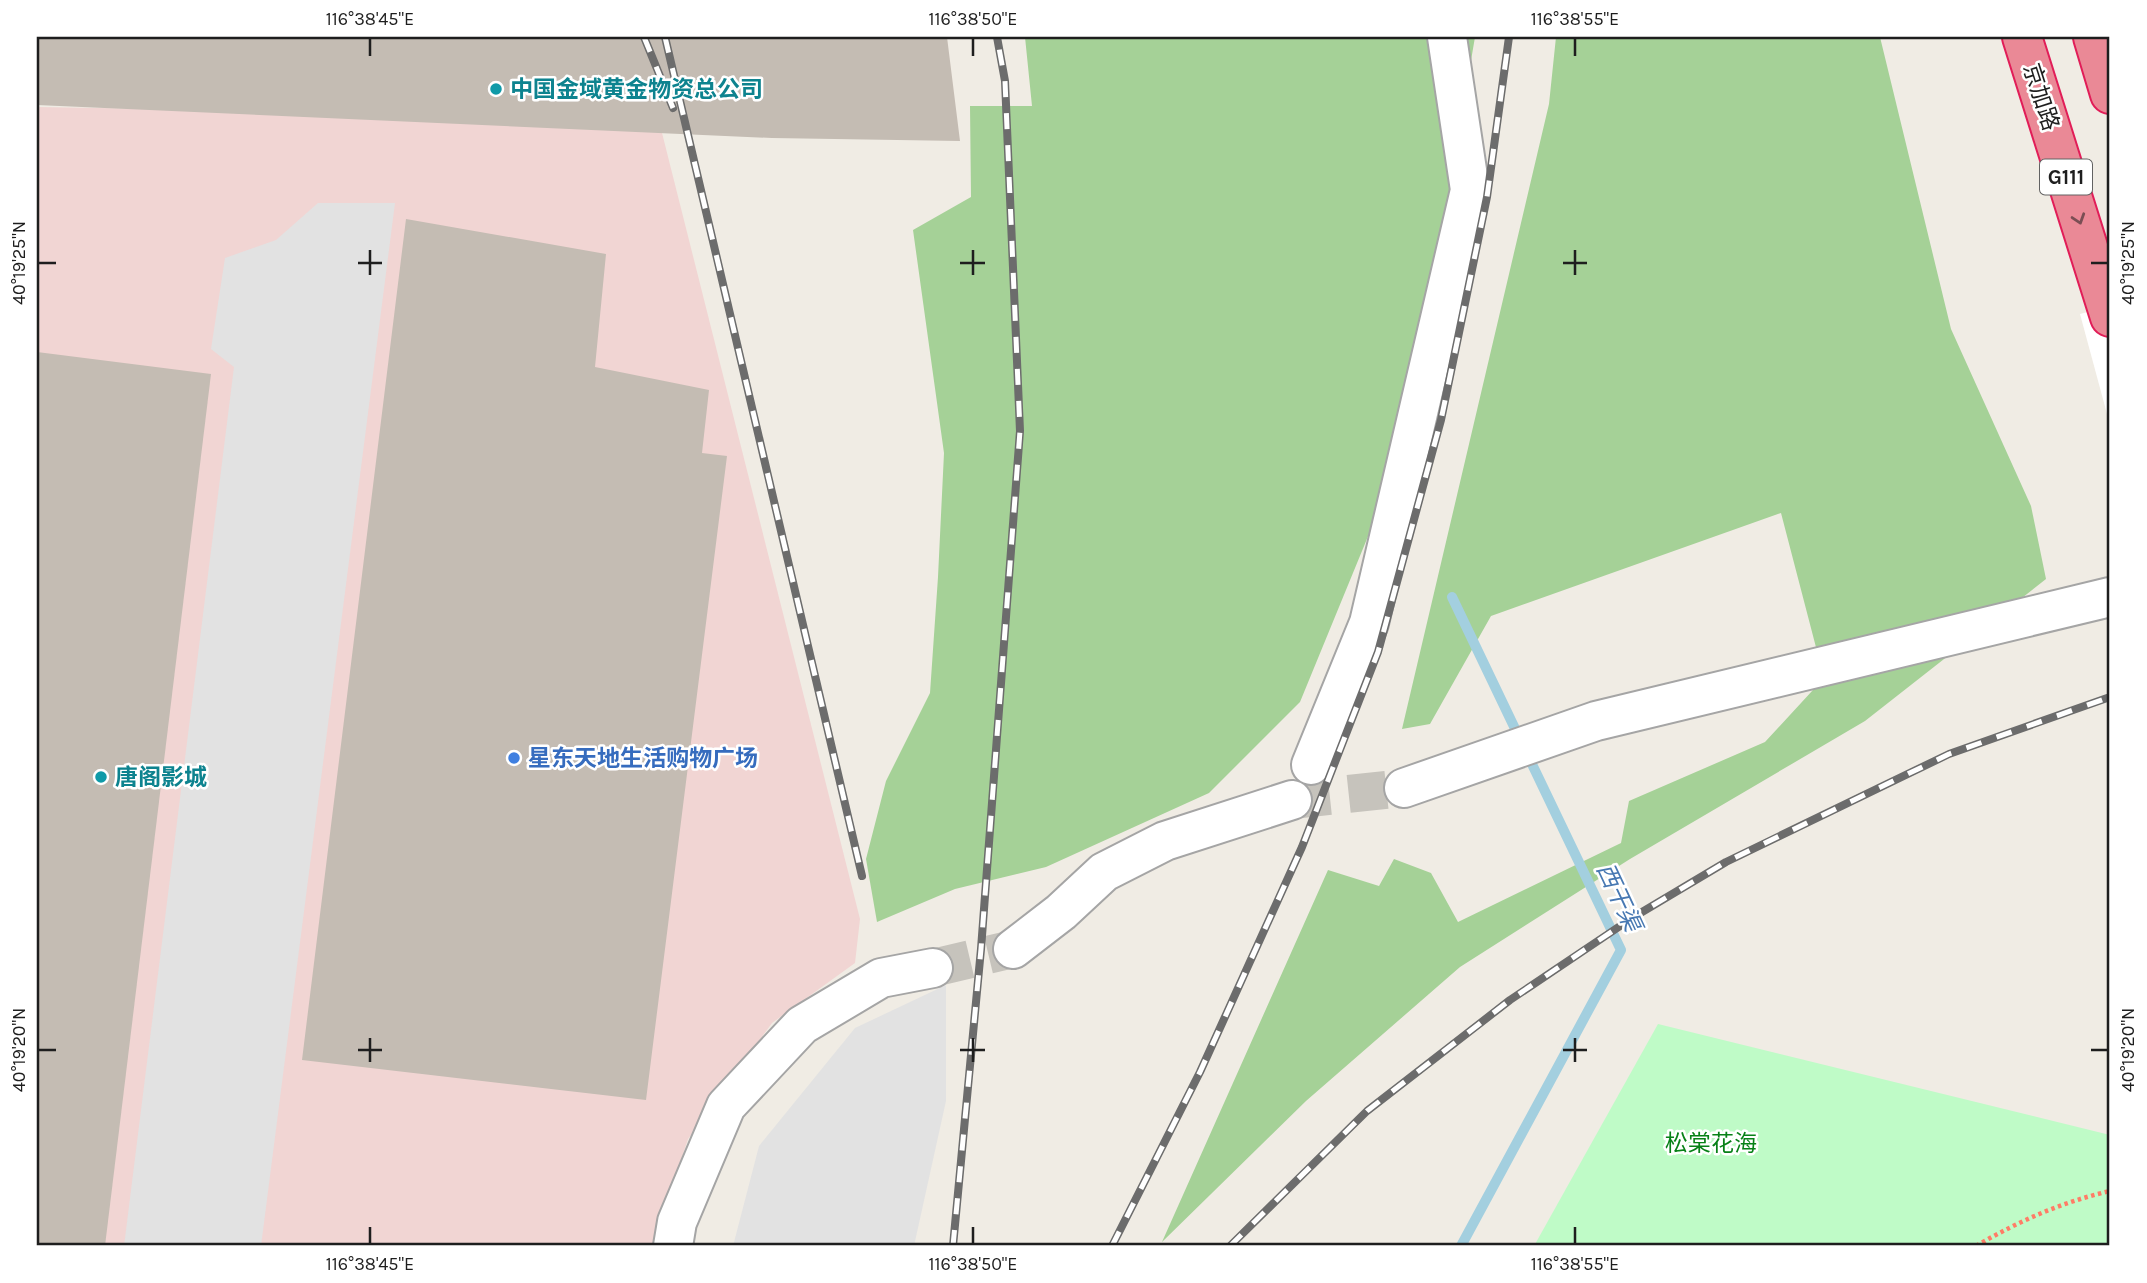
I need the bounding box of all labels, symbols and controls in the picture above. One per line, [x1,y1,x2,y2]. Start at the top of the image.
text: 116°38'45"E [326,8,414,30]
text: 116°38'50"E [929,8,1017,30]
text: 116°38'55"E [1531,8,1619,30]
street label: 京加路 [2017,60,2065,134]
place label: 中国金域黄金物资总公司 [510,76,763,103]
marker: 中国金域黄金物资总公司 [488,81,504,97]
road number: G111 [2040,160,2092,194]
one-way arrow [2071,212,2086,224]
text: 40°19'25"N [8,221,30,305]
text: 40°19'25"N [2117,221,2139,305]
place label: 星东天地生活购物广场 [528,745,758,772]
marker: 星东天地生活购物广场 [506,750,522,766]
place label: 唐阁影城 [115,764,207,791]
marker: 唐阁影城 [93,769,109,785]
water label: 西干渠 [1591,858,1648,938]
text: 40°19'20"N [8,1008,30,1092]
text: 40°19'20"N [2117,1008,2139,1092]
park label: 松棠花海 [1665,1130,1757,1157]
text: 116°38'45"E [326,1253,414,1275]
text: 116°38'50"E [929,1253,1017,1275]
text: 116°38'55"E [1531,1253,1619,1275]

